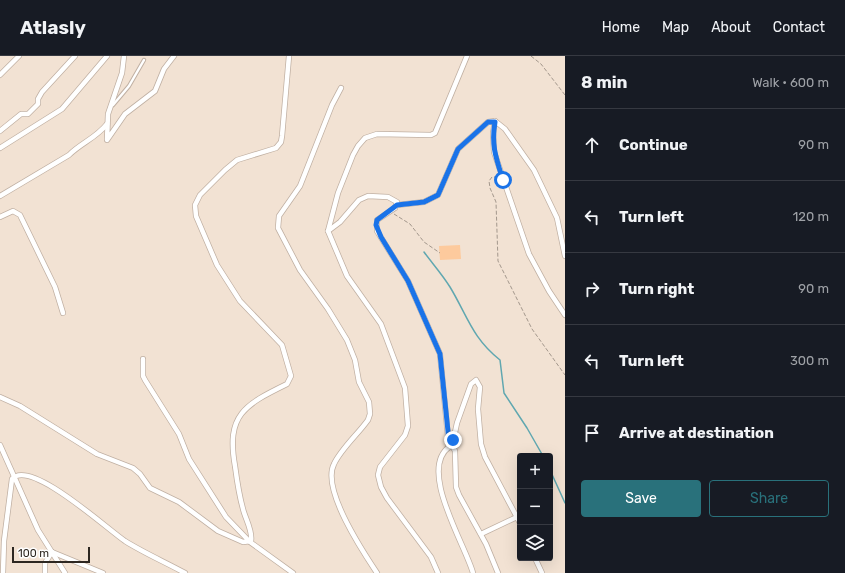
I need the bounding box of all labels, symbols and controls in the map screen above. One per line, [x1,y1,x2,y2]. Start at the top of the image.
text: Atlasly [20,16,86,39]
text: Home [602,19,640,36]
text: Map [662,19,689,36]
text: About [711,19,751,36]
text: Contact [773,19,825,36]
text: 8 min [581,72,628,92]
text: Walk · 600 m [752,75,829,90]
icon: ahead [581,134,603,156]
text: Continue [619,136,688,154]
text: 90 m [798,137,829,152]
route start [494,171,512,189]
icon: left [581,206,603,228]
text: Turn left [619,208,684,226]
text: 120 m [793,209,829,224]
icon: right [581,278,603,300]
text: Turn right [619,280,694,298]
text: 90 m [798,281,829,296]
icon: left [581,350,603,372]
text: Turn left [619,352,684,370]
text: 300 m [790,353,829,368]
icon: arrive [581,422,603,444]
text: Arrive at destination [619,424,774,442]
route end [444,431,462,449]
map controls [517,453,553,561]
button: + [517,453,553,489]
button: Save [581,480,701,517]
button: Share [709,480,829,517]
button: − [517,489,553,525]
button: layers [517,525,553,561]
scale bar [12,545,90,564]
text: 100 m [18,547,49,560]

